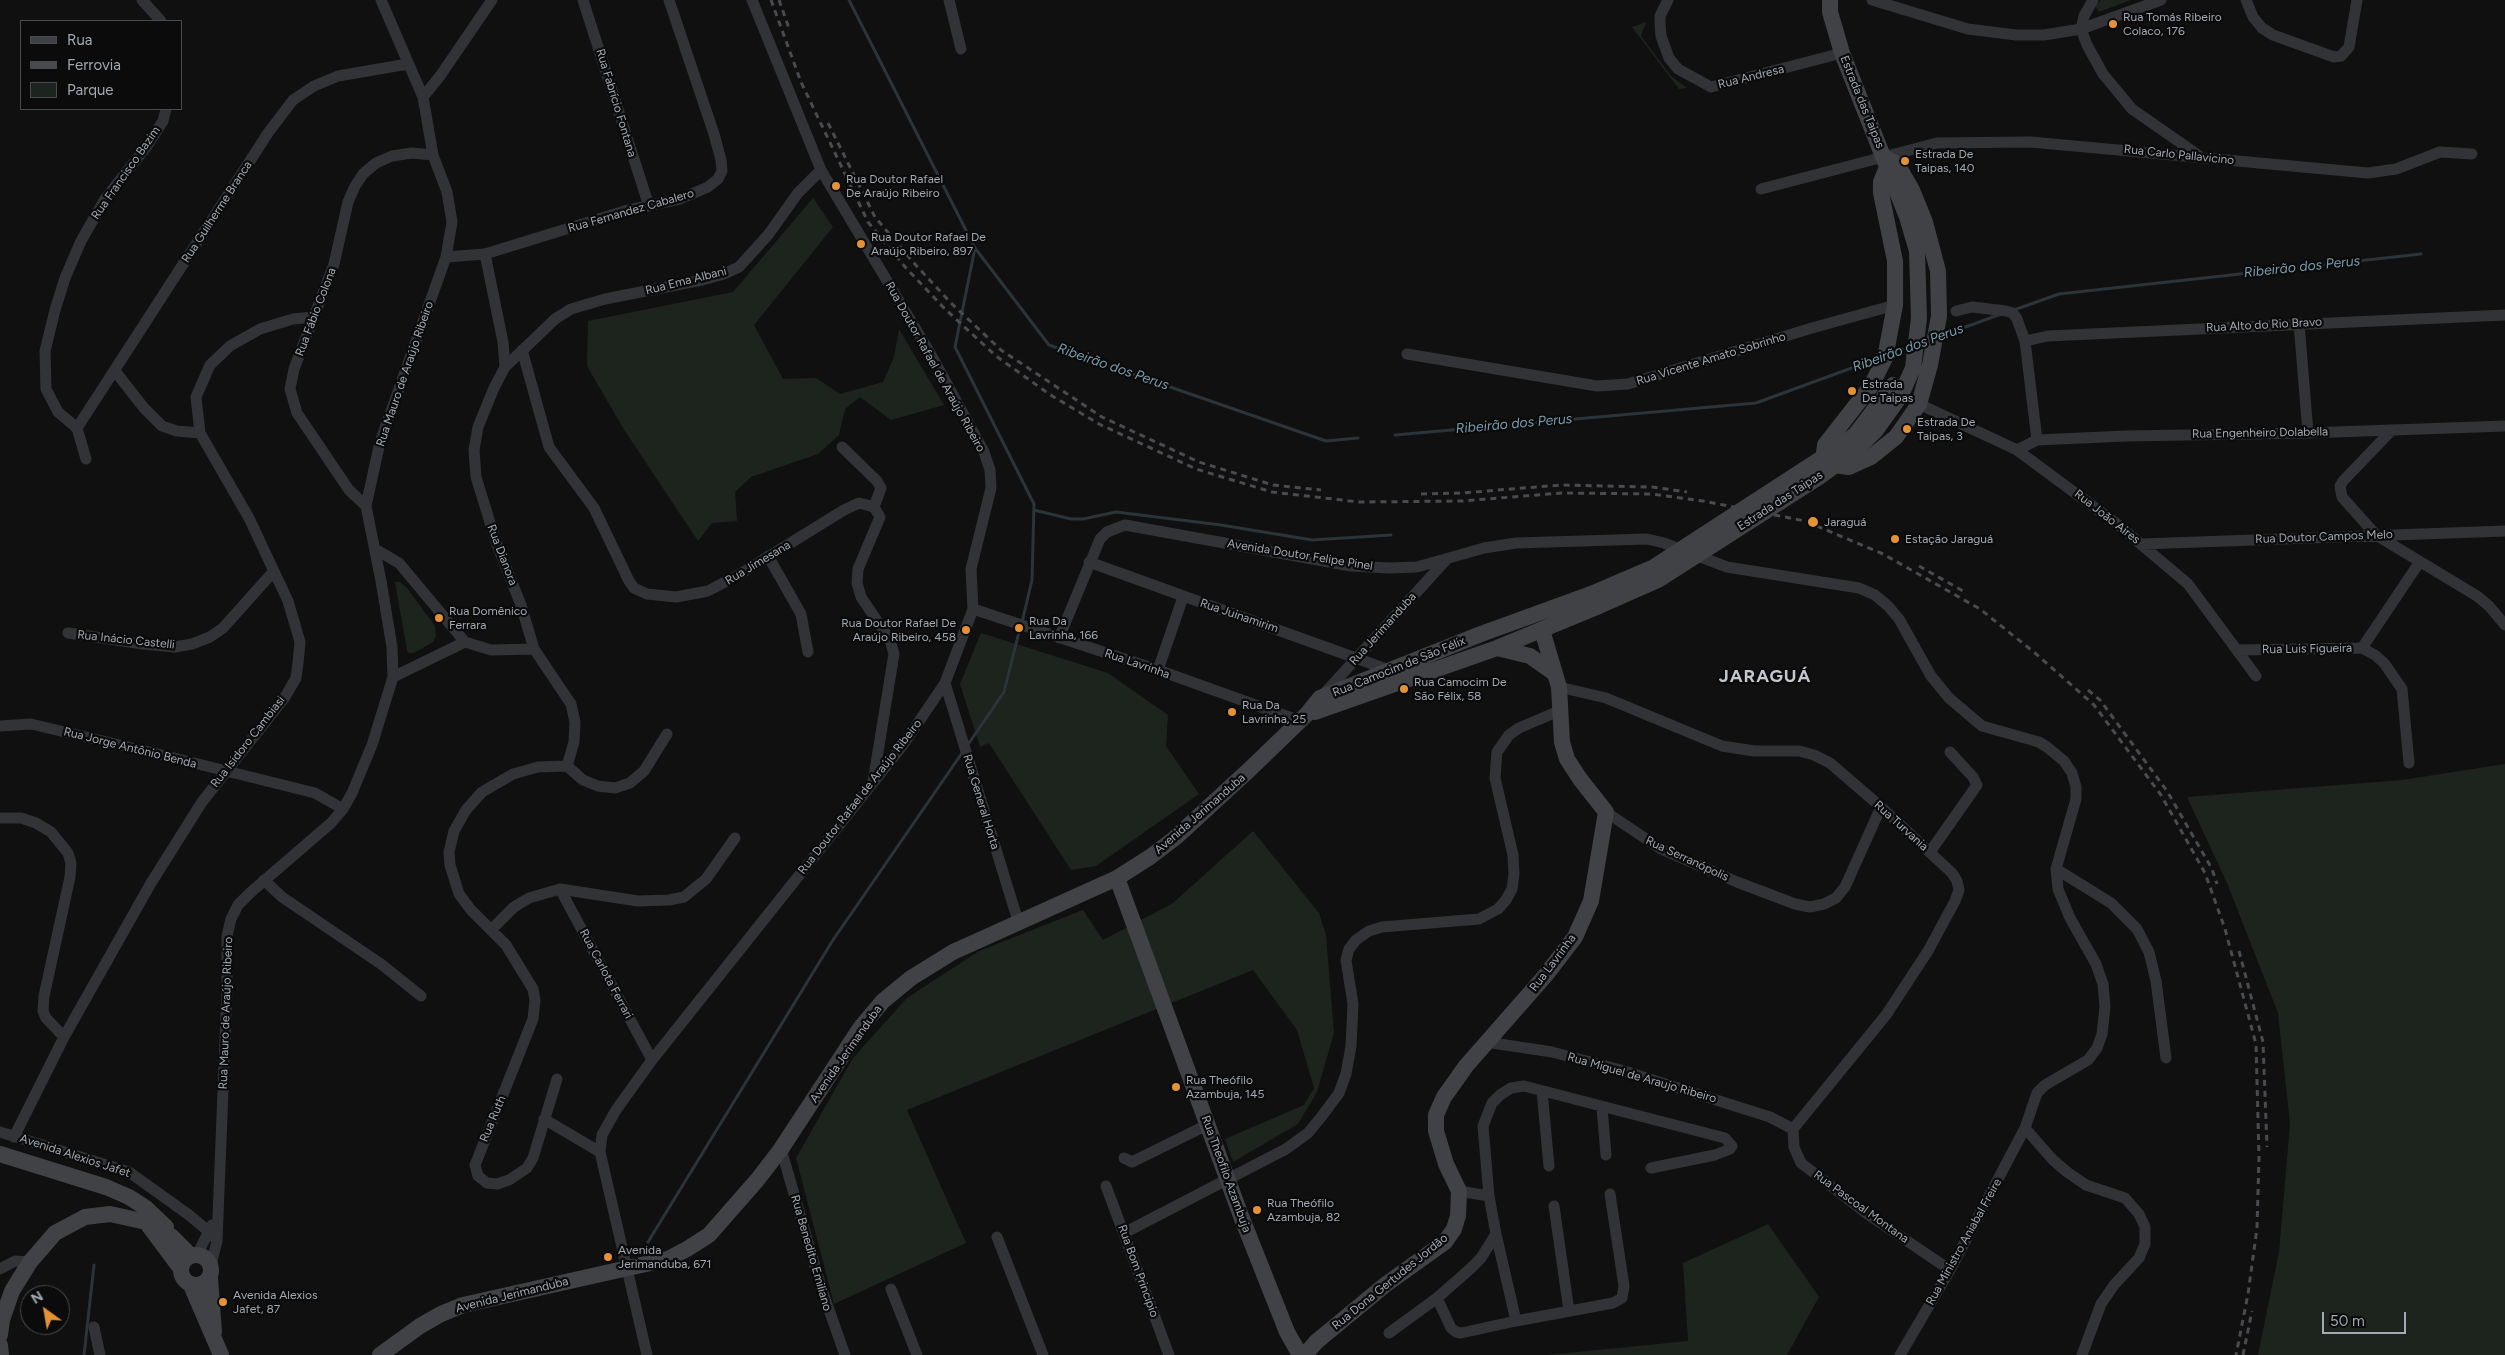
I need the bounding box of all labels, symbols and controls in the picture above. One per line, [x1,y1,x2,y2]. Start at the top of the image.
place label: Rua Tomás Ribeiro Colaco, 176 [2123,10,2222,38]
marker: Rua Tomás Ribeiro Colaco, 176 [2107,18,2119,30]
legend [20,20,182,110]
text: Rua [67,31,92,49]
street label: Rua Fabrício Fontana [593,47,639,159]
street label: Estrada das Taipas [1837,53,1887,151]
text: Ferrovia [67,56,121,74]
street label: Rua Andresa [1717,62,1785,92]
text: Parque [67,81,114,99]
street label: Rua Francisco Bazim [89,124,163,222]
street label: Rua Carlo Pallavicino [2123,142,2235,168]
place label: Estrada De Taipas, 140 [1915,147,1974,175]
marker: Estrada De Taipas, 140 [1899,155,1911,167]
street label: Rua Guilherme Branca [179,158,255,266]
place label: Rua Doutor Rafael De Araújo Ribeiro [846,172,943,200]
marker: Rua Doutor Rafael De Araújo Ribeiro [830,180,842,192]
street label: Rua Fernandez Cabalero [566,186,696,236]
place label: Rua Doutor Rafael De Araújo Ribeiro, 897 [871,230,986,258]
marker: Rua Doutor Rafael De Araújo Ribeiro, 897 [855,238,867,250]
water label: Ribeirão dos Perus [2243,253,2361,281]
street label: Rua Ema Albani [644,264,728,298]
street label: Rua Fábio Colona [293,266,339,358]
street label: Rua Doutor Rafael de Araújo Ribeiro [882,279,988,455]
street label: Rua Mauro de Araújo Ribeiro [373,300,437,448]
street label: Rua Alto do Rio Bravo [2206,315,2322,335]
water label: Ribeirão dos Perus [1850,320,1966,376]
street label: Rua Vicente Amato Sobrinho [1634,329,1788,389]
water label: Ribeirão dos Perus [1055,340,1171,394]
place label: Estrada De Taipas [1862,377,1913,405]
marker: Estrada De Taipas [1846,385,1858,397]
water label: Ribeirão dos Perus [1455,411,1573,437]
place label: Estrada De Taipas, 3 [1917,415,1975,443]
marker: Estrada De Taipas, 3 [1901,423,1913,435]
street label: Rua Engenheiro Dolabella [2192,425,2328,441]
street label: Estrada das Taipas [1735,468,1825,534]
street label: Rua João Aires [2071,487,2143,547]
marker: Jaraguá [1806,515,1820,529]
place label: Jaraguá [1824,515,1866,529]
street label: Rua Dianora [484,522,520,588]
street label: Rua Doutor Campos Melo [2255,527,2393,547]
place label: Estação Jaraguá [1905,532,1993,546]
marker: Estação Jaraguá [1889,533,1901,545]
street label: Avenida Doutor Felipe Pinel [1226,536,1374,574]
street label: Rua Jimesana [723,538,793,588]
street label: Rua Jerimanduba [1347,590,1419,668]
street label: Rua Juinamirim [1198,596,1280,636]
place label: Rua Domênico Ferrara [449,604,527,632]
marker: Rua Domênico Ferrara [433,612,445,624]
place label: Rua Da Lavrinha, 166 [1029,614,1098,642]
place label: Rua Doutor Rafael De Araújo Ribeiro, 458 [841,616,956,644]
marker: Rua Da Lavrinha, 166 [1013,622,1025,634]
marker: Rua Doutor Rafael De Araújo Ribeiro, 458 [960,624,972,636]
street label: Rua Inácio Castelli [76,628,176,652]
street label: Rua Camocim de São Félix [1331,634,1467,700]
street label: Rua Luis Figueira [2262,641,2352,657]
street label: Rua Lavrinha [1102,646,1172,682]
district label: JARAGUÁ [1718,666,1812,688]
place label: Rua Camocim De São Félix, 58 [1414,675,1506,703]
marker: Rua Camocim De São Félix, 58 [1398,683,1410,695]
street label: Rua Isidoro Cambiasi [208,693,288,791]
place label: Rua Da Lavrinha, 25 [1242,698,1306,726]
marker: Rua Da Lavrinha, 25 [1226,706,1238,718]
street label: Rua Doutor Rafael de Araújo Ribeiro [795,717,925,877]
street label: Rua Jorge Antônio Benda [62,725,198,771]
street label: Rua General Horta [960,753,1002,851]
street label: Avenida Jerimanduba [1152,771,1248,857]
street label: Rua Turvania [1871,798,1931,854]
street label: Rua Serranópolis [1643,833,1731,885]
street label: Rua Carlota Ferrari [576,927,636,1021]
street label: Rua Lavrinha [1527,931,1579,995]
street label: Rua Mauro de Araújo Ribeiro [216,936,236,1090]
street label: Avenida Jerimanduba [807,1002,885,1106]
street label: Rua Miguel de Araujo Ribeiro [1566,1050,1718,1106]
place label: Rua Theófilo Azambuja, 145 [1186,1073,1264,1101]
marker: Rua Theófilo Azambuja, 145 [1170,1081,1182,1093]
street label: Rua Ruth [477,1094,509,1144]
street label: Rua Theofilo Azambuja [1198,1114,1254,1234]
street label: Avenida Alexios Jafet [18,1131,132,1181]
street label: Rua Pascoal Montana [1811,1168,1911,1246]
street label: Rua Ministro Aniabal Freire [1923,1176,2005,1308]
street label: Rua Benedito Emiliano [788,1193,834,1313]
place label: Rua Theófilo Azambuja, 82 [1267,1196,1340,1224]
marker: Rua Theófilo Azambuja, 82 [1251,1204,1263,1216]
street label: Rua Bom Principio [1115,1223,1161,1319]
street label: Rua Dona Gertudes Jordão [1329,1231,1451,1333]
place label: Avenida Jerimanduba, 671 [618,1243,711,1271]
marker: Avenida Jerimanduba, 671 [602,1251,614,1263]
street label: Avenida Jerimanduba [454,1274,570,1316]
north arrow [20,1285,70,1335]
text: N [28,1288,46,1308]
place label: Avenida Alexios Jafet, 87 [233,1288,318,1316]
marker: Avenida Alexios Jafet, 87 [217,1296,229,1308]
scale bar [2325,1302,2409,1334]
text: 50 m [2330,1312,2365,1330]

